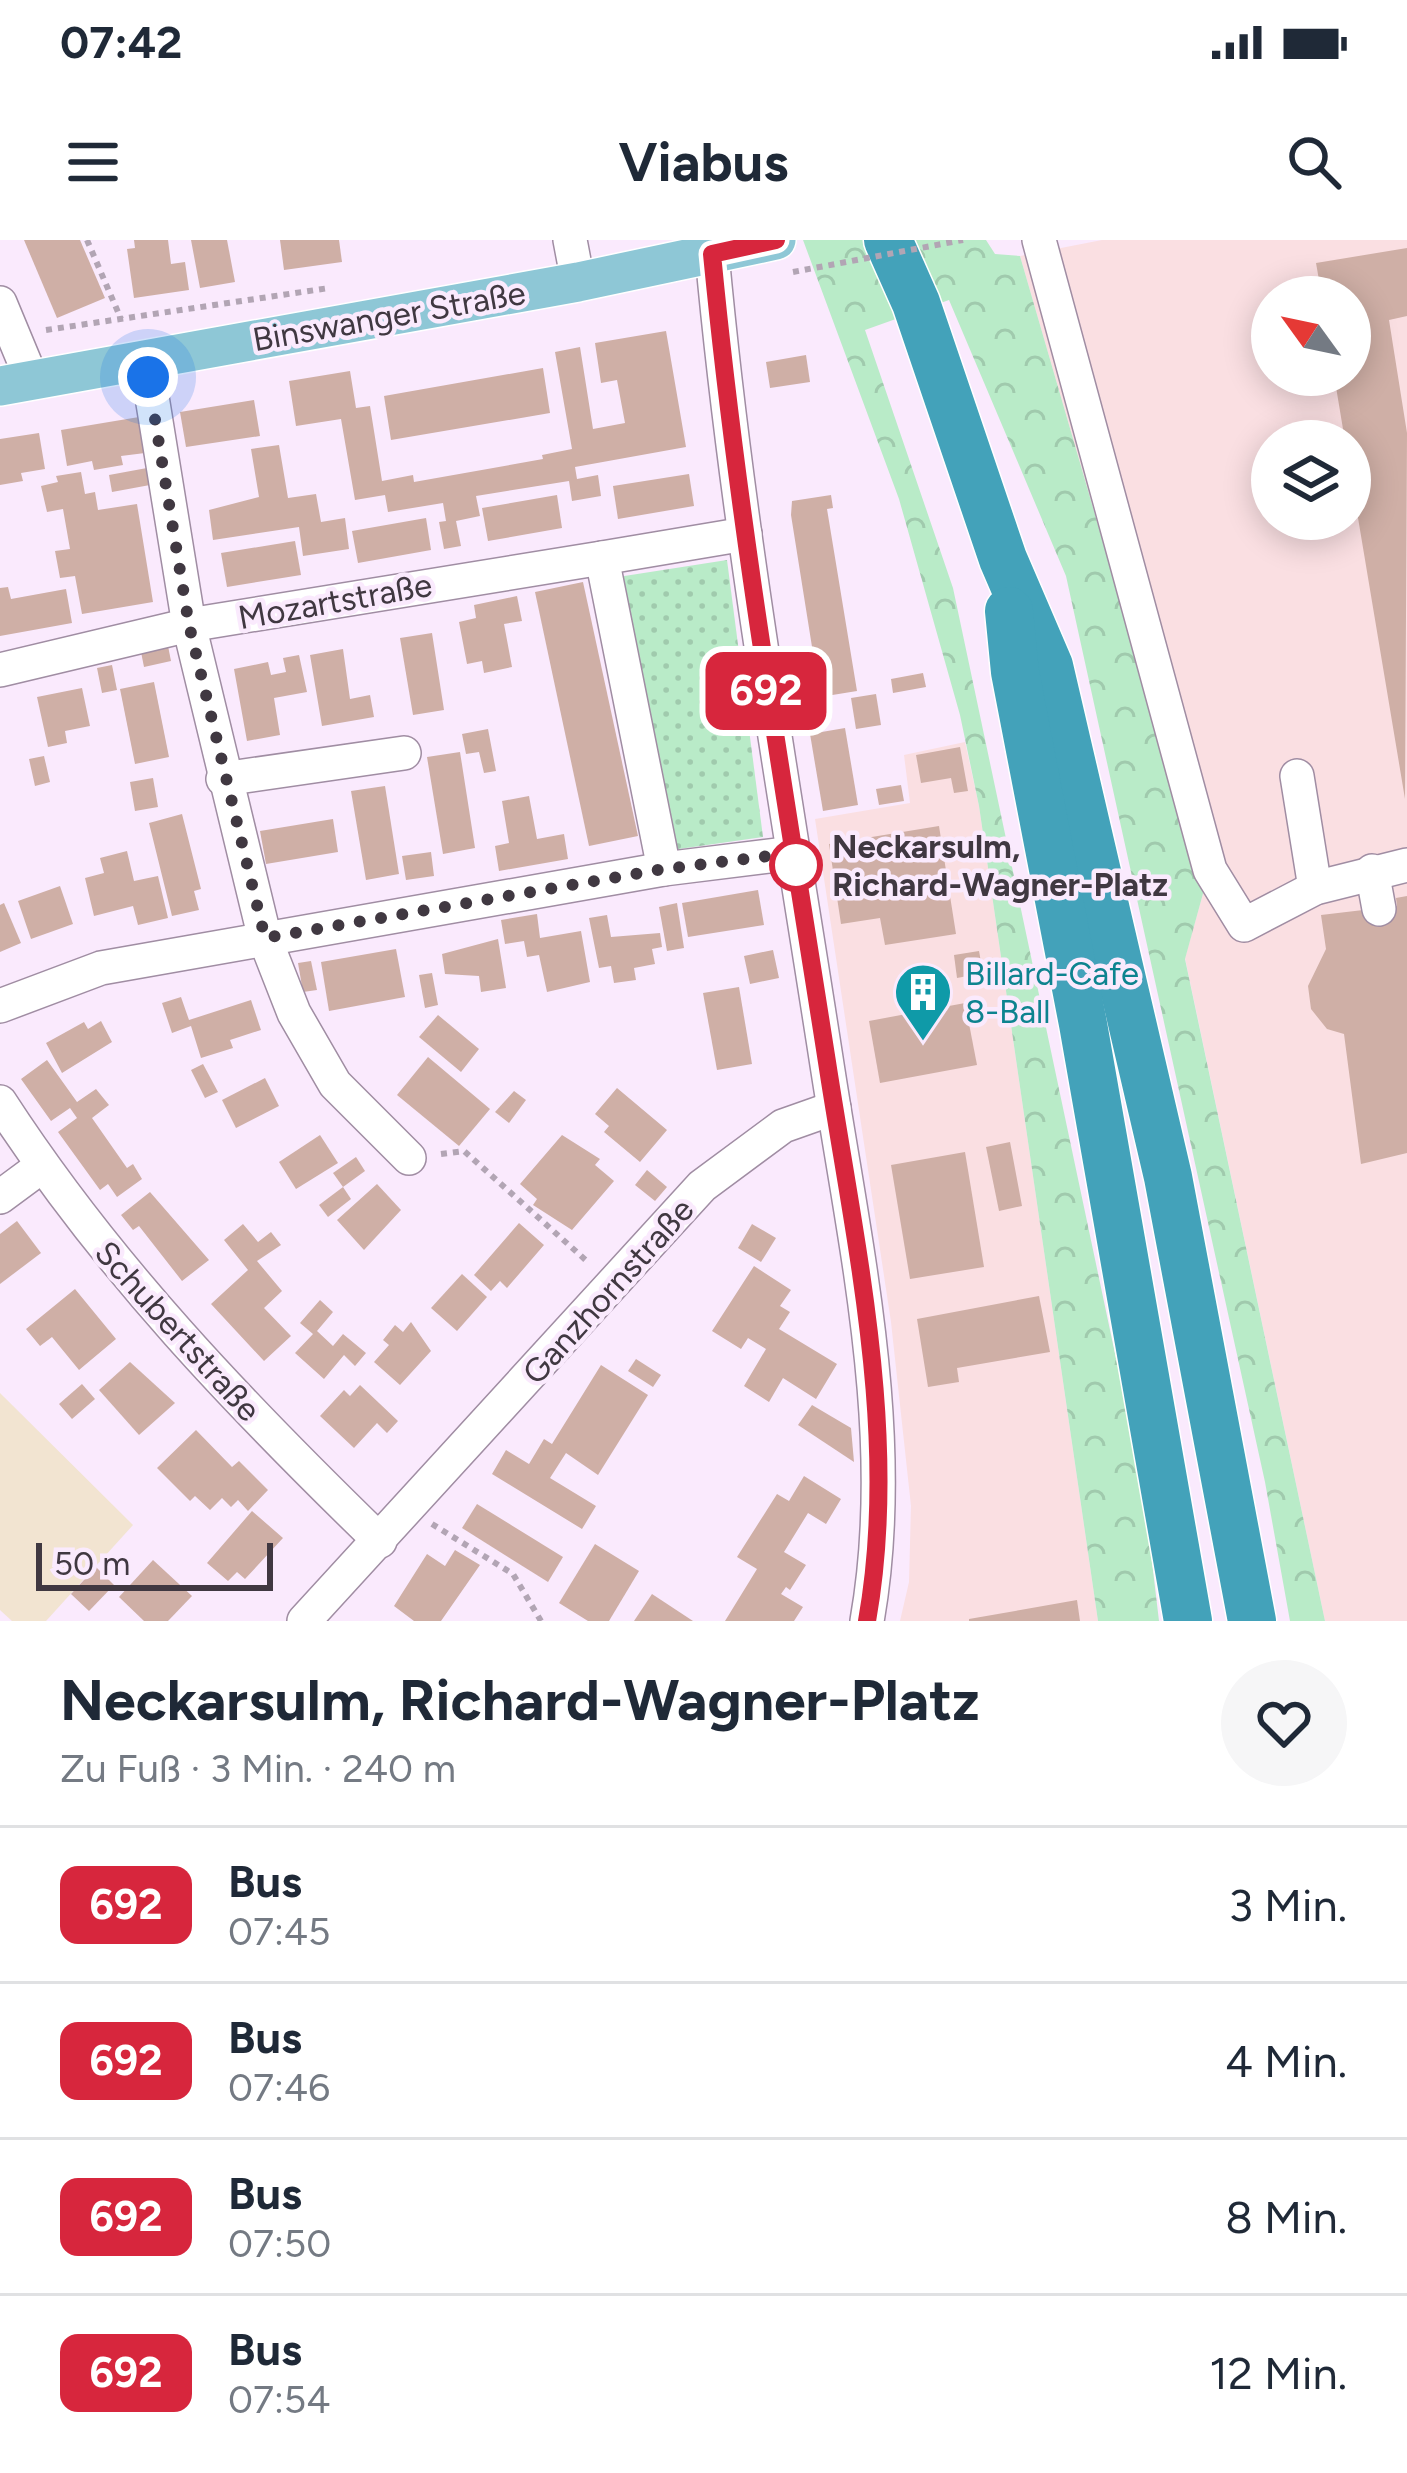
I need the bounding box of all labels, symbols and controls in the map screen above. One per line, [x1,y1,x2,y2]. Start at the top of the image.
text: 07:42 [60,15,182,69]
icon: menu [60,129,126,195]
icon: search [1281,129,1347,195]
text: Viabus [619,130,788,195]
street label: Binswanger Straße [250,273,528,359]
north arrow [1251,276,1371,396]
map controls [1251,276,1371,540]
your location [118,347,178,407]
button: layers [1251,420,1371,540]
street label: Mozartstraße [235,565,435,637]
line badge: 692 [697,652,835,730]
text: 692 [729,665,803,716]
place label: Neckarsulm, Richard-Wagner-Platz [832,827,1168,904]
marker: Neckarsulm, Richard-Wagner-Platz [771,840,821,890]
place label: Billard-Cafe 8-Ball [965,954,1139,1031]
building icon: Billard-Cafe 8-Ball [892,961,954,1043]
street label: Ganzhornstraße [515,1190,701,1392]
street label: Schubertstraße [87,1233,269,1429]
scale bar [36,1537,273,1590]
text: 50 m [54,1544,130,1583]
button: heart [1221,1660,1347,1786]
text: Neckarsulm, Richard-Wagner-Platz [60,1666,979,1734]
text: Zu Fuß · 3 Min. · 240 m [60,1745,456,1792]
text: Bus [228,1854,302,1908]
text: 3 Min. [1228,1878,1347,1932]
text: 692 [89,1879,163,1930]
text: 07:45 [228,1908,330,1955]
text: Bus [228,2010,302,2064]
text: 4 Min. [1225,2034,1347,2088]
text: 692 [89,2035,163,2086]
text: 07:46 [228,2064,330,2111]
text: Bus [228,2166,302,2220]
text: 8 Min. [1225,2190,1347,2244]
text: 692 [89,2191,163,2242]
text: 07:50 [228,2220,331,2267]
text: Bus [228,2322,302,2376]
text: 12 Min. [1209,2346,1347,2400]
text: 692 [89,2347,163,2398]
text: 07:54 [228,2376,330,2423]

